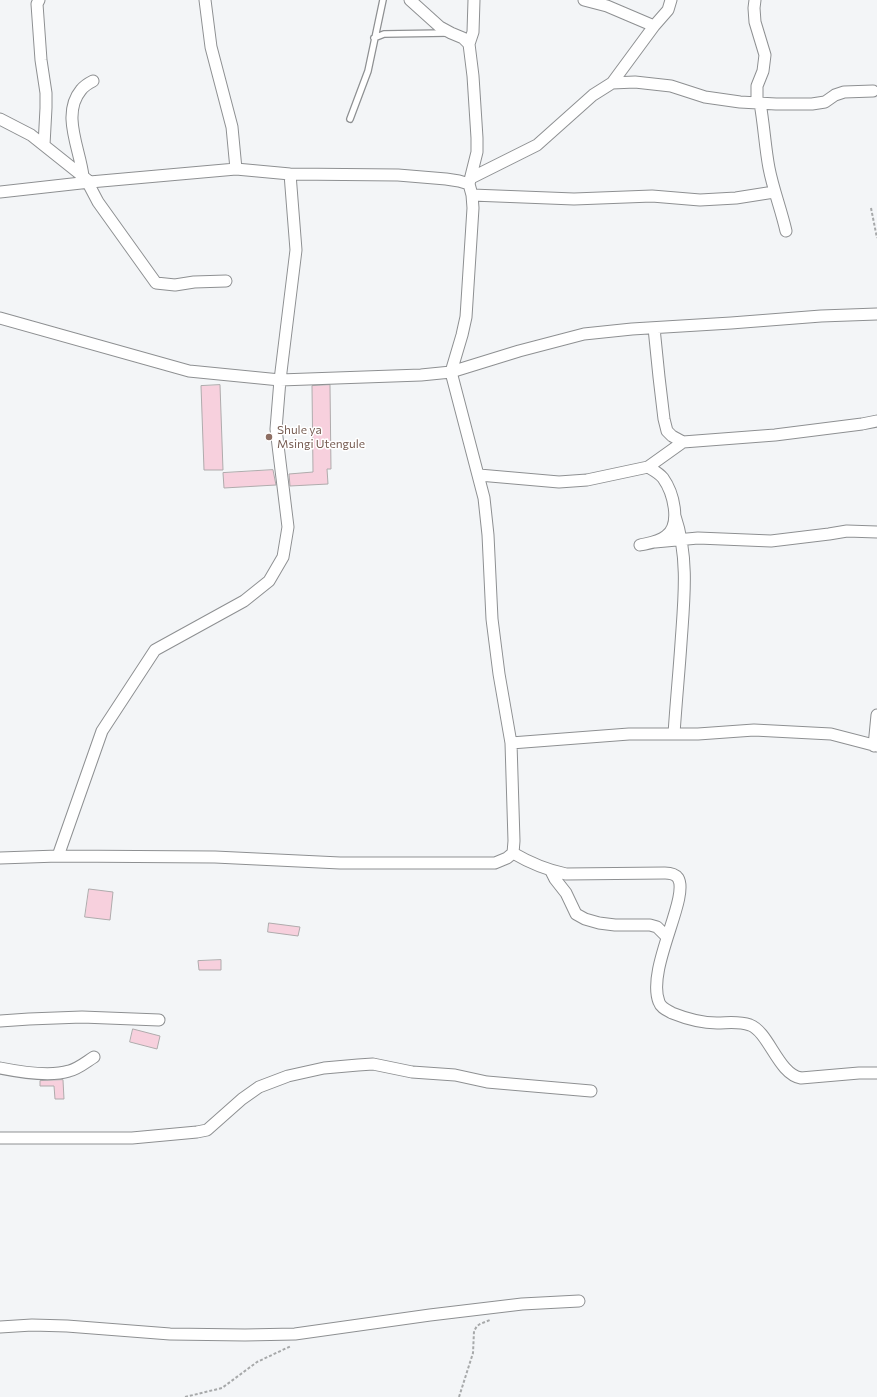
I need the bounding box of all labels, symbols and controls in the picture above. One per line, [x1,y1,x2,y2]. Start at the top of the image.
place label: Shule ya Msingi Utengule [277,423,365,451]
marker: Shule ya Msingi Utengule [264,432,274,442]

